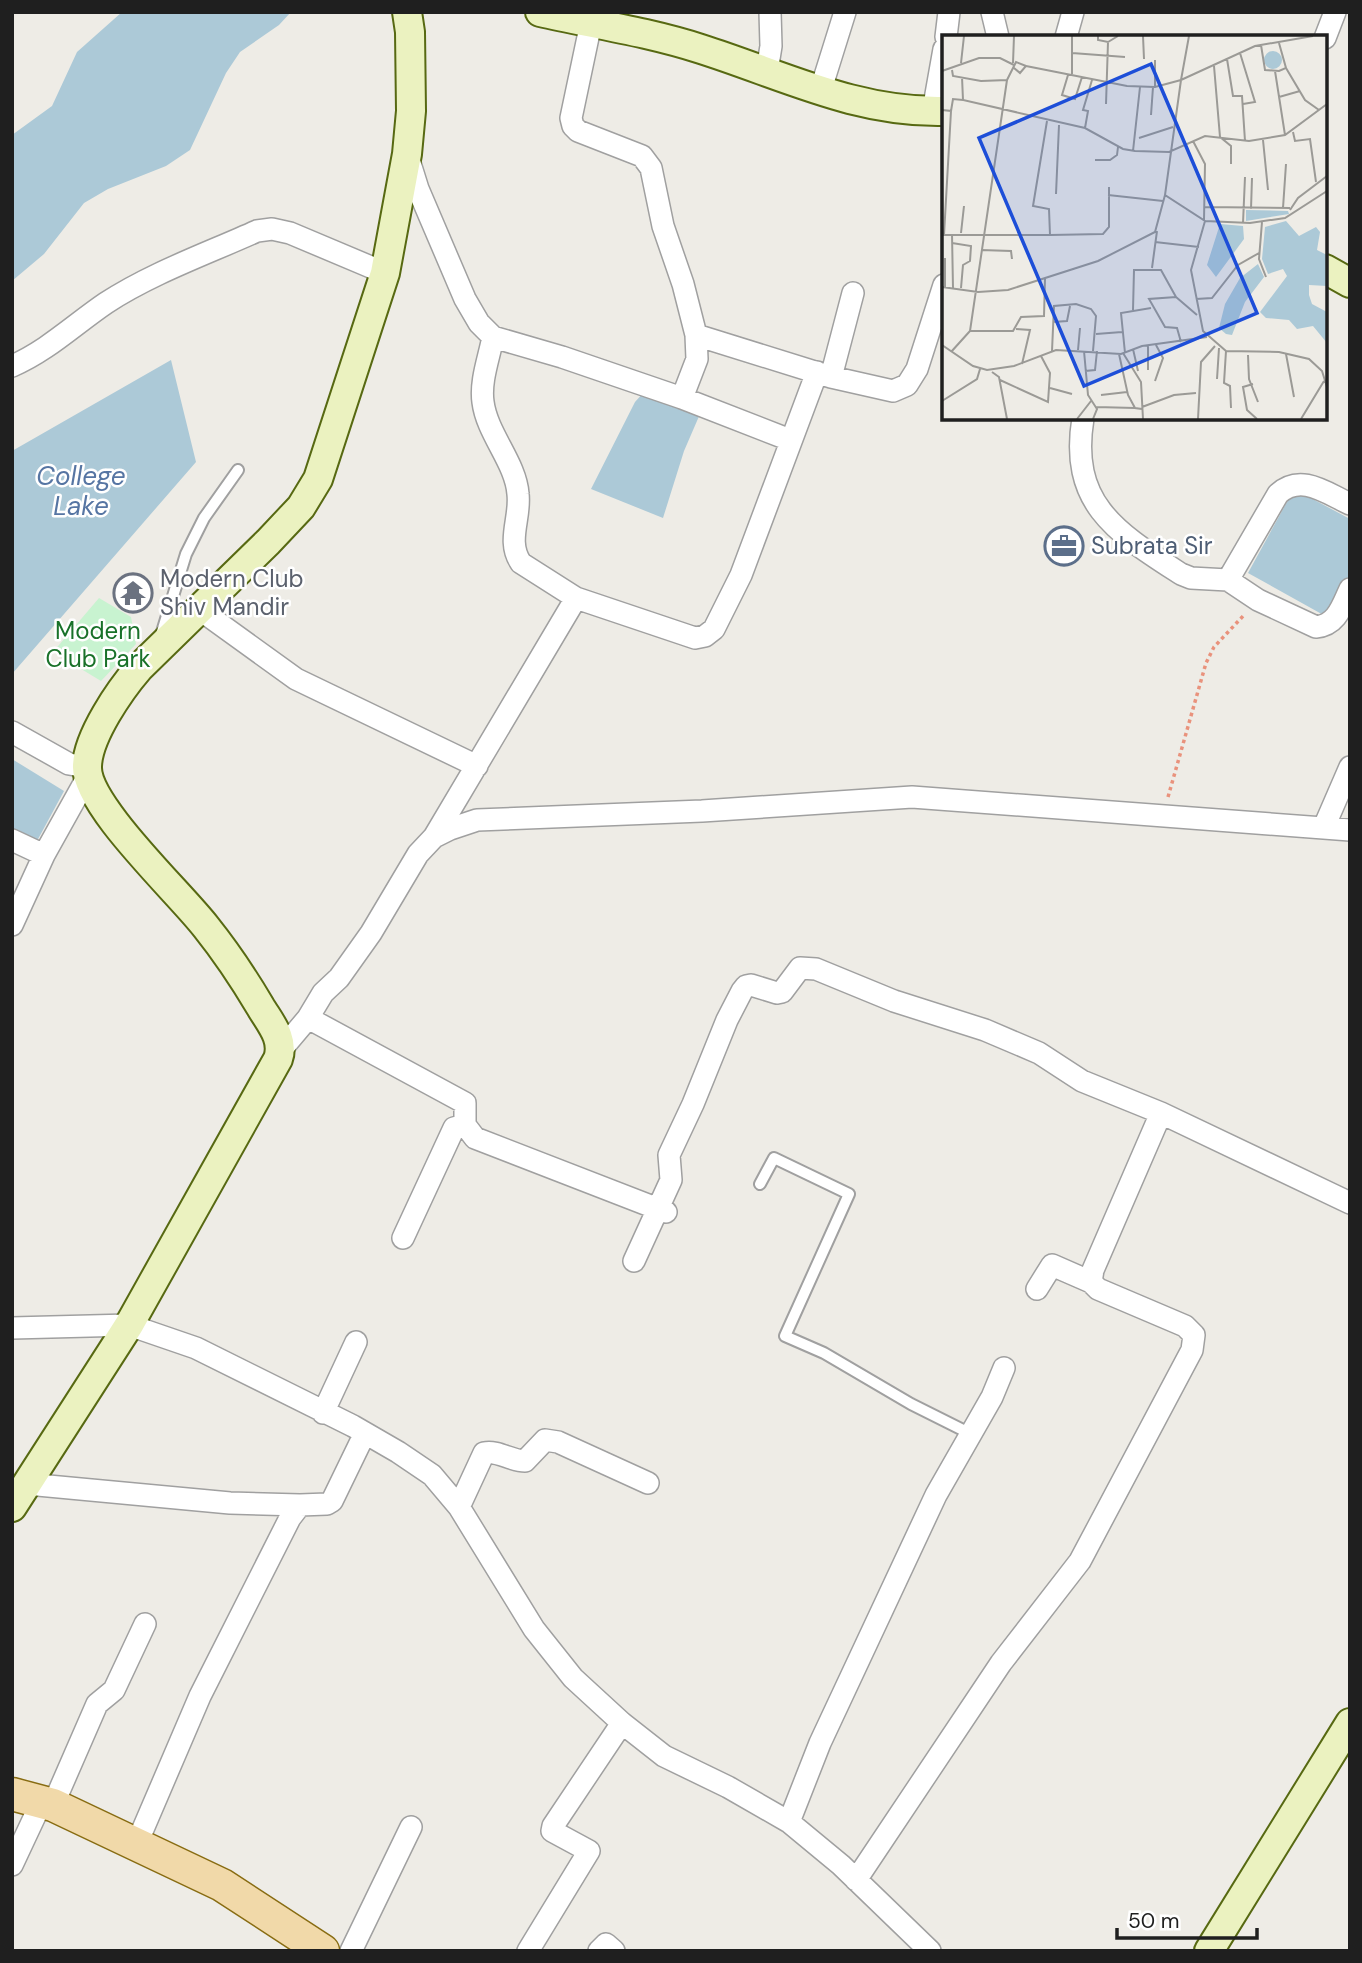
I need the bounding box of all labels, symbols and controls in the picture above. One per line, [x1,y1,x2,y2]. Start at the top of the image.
inset map [942,35,1327,420]
water label: College Lake [36,459,126,523]
office icon: Subrata Sir [1043,525,1085,567]
place label: Subrata Sir [1091,530,1213,561]
place label: Modern Club Shiv Mandir [160,563,303,622]
temple icon: Modern Club Shiv Mandir [112,572,154,614]
park label: Modern Club Park [45,615,151,674]
scale bar [1117,1896,1257,1940]
text: 50 m [1128,1907,1179,1935]

